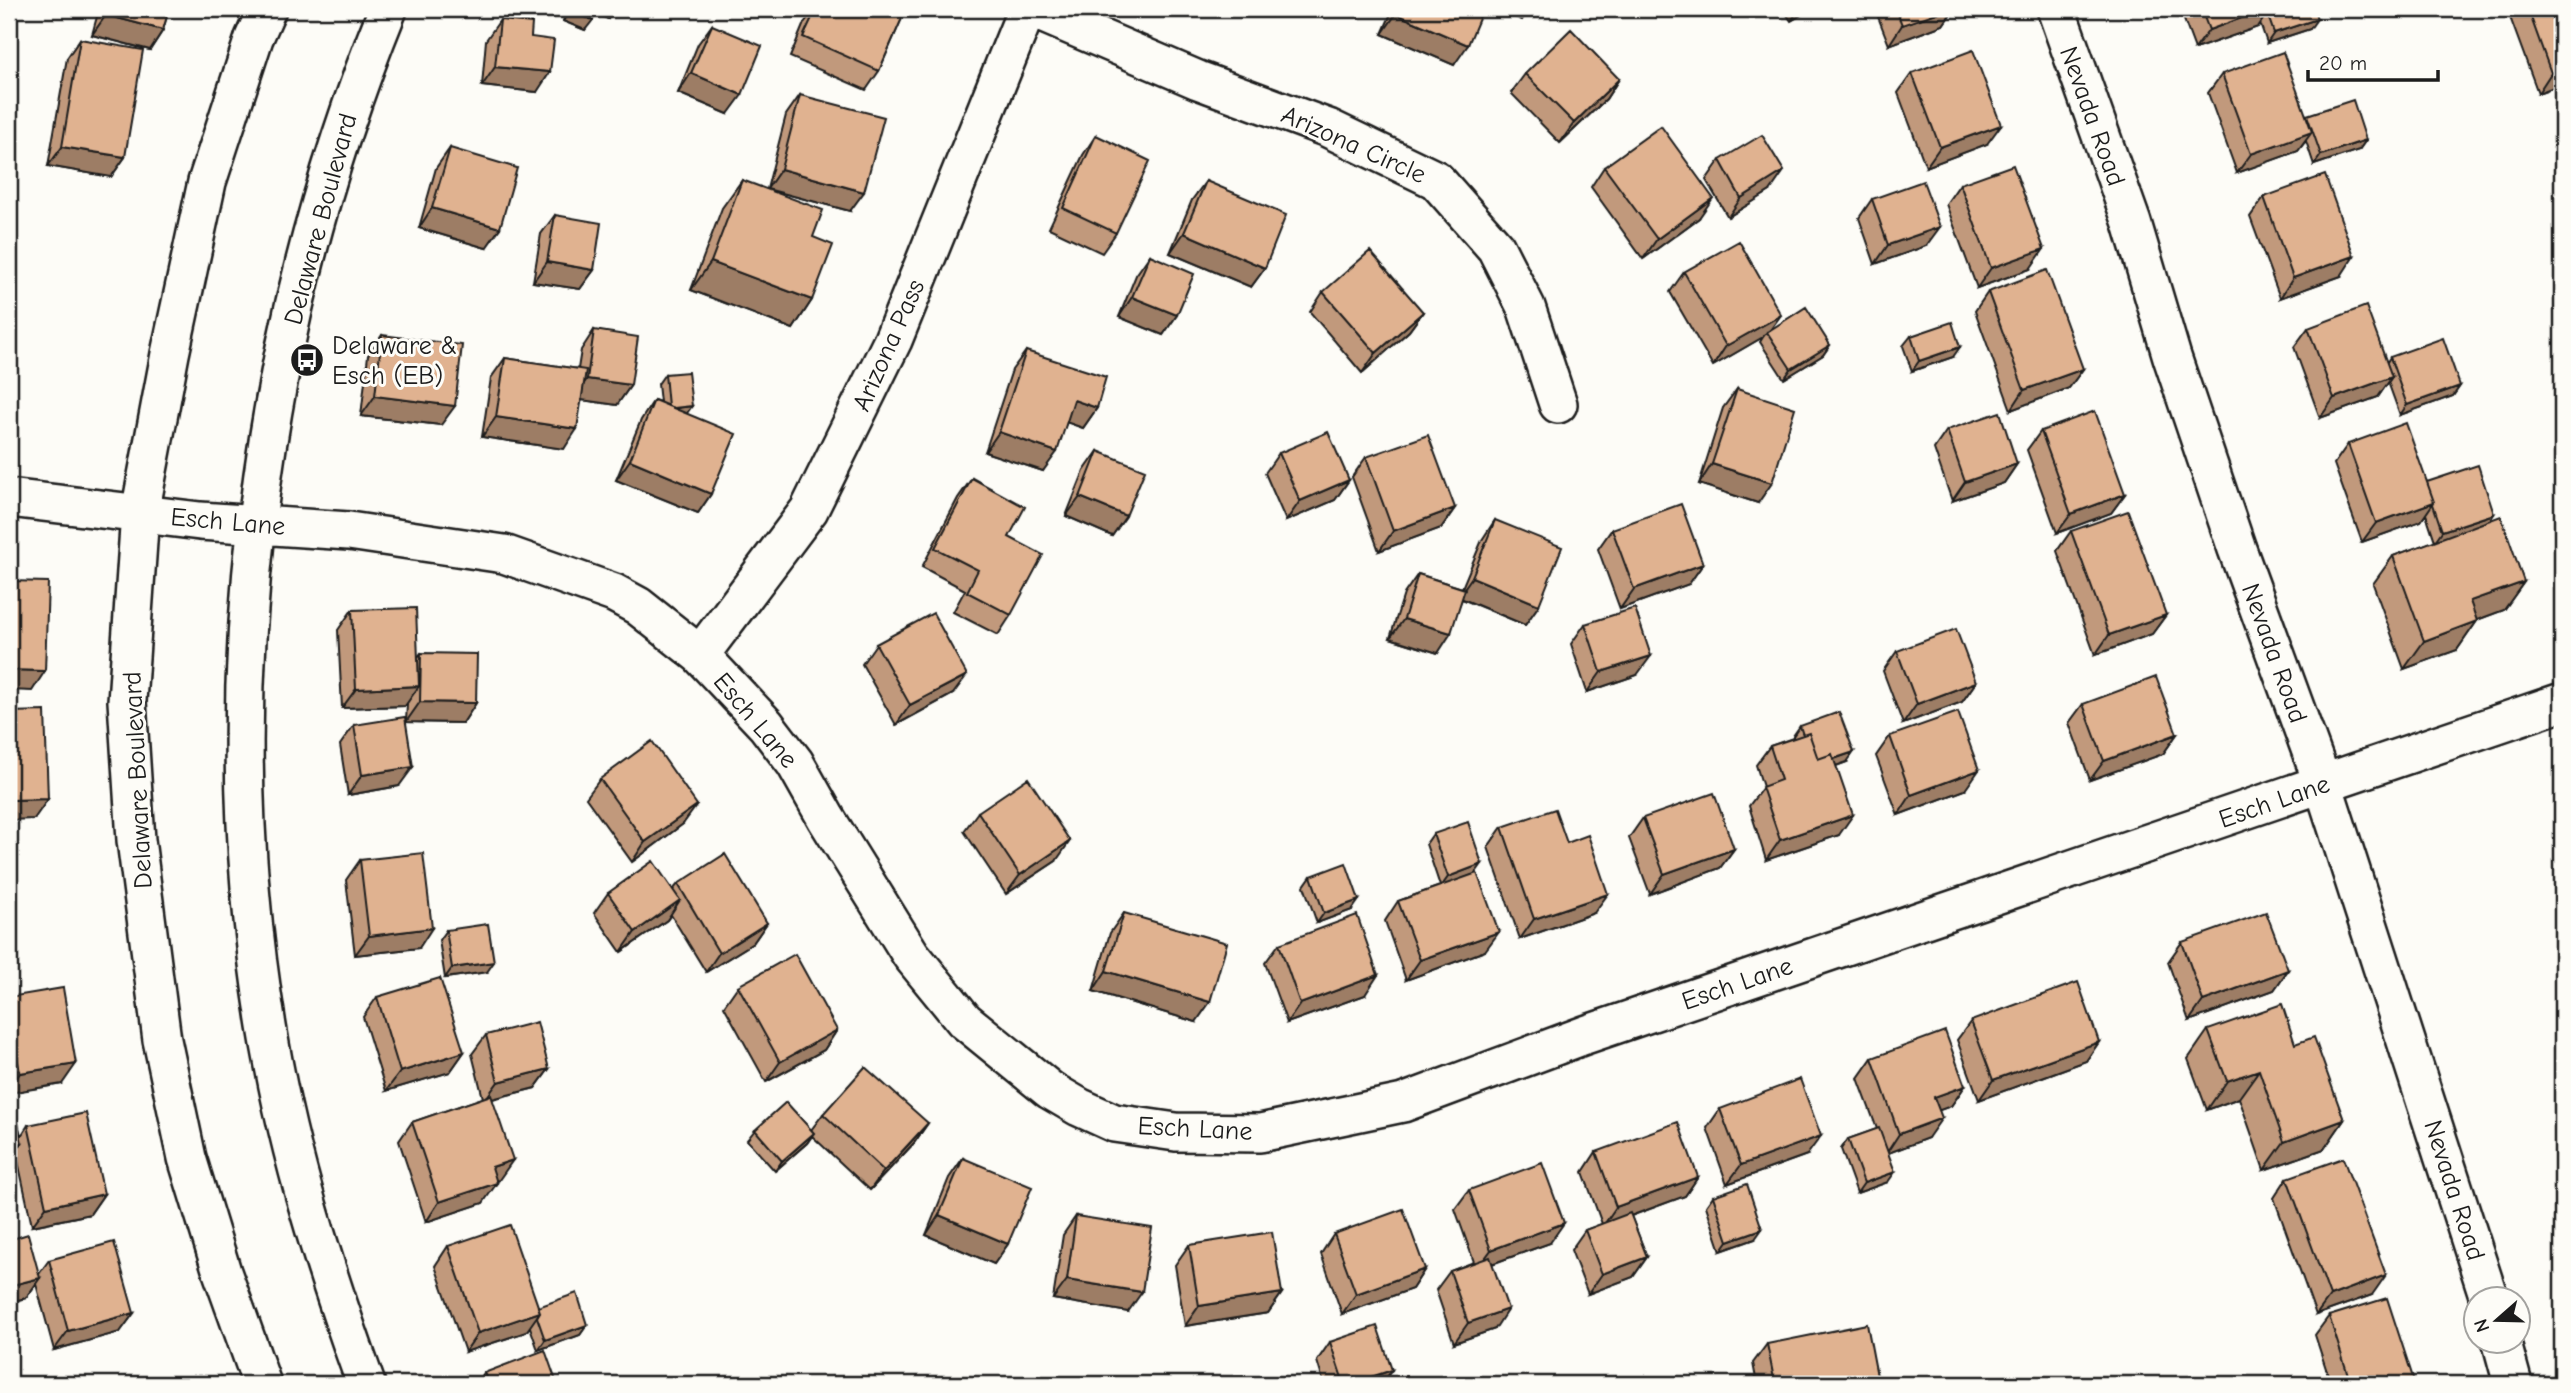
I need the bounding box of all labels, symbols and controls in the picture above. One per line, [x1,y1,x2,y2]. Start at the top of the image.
scale bar [2308,38,2438,82]
street label: Nevada Road [2053,43,2131,190]
text: 20 m [2319,51,2367,75]
street label: Arizona Circle [1277,100,1430,190]
street label: Delaware Boulevard [278,110,364,328]
street label: Arizona Pass [847,275,931,416]
place label: Delaware & Esch (EB) [332,331,457,391]
bus stop icon: Delaware & Esch (EB) [288,341,326,379]
street label: Esch Lane [169,502,286,542]
street label: Nevada Road [2235,580,2313,727]
street label: Esch Lane [707,667,804,774]
street label: Delaware Boulevard [117,671,159,889]
street label: Esch Lane [2215,769,2334,835]
street label: Esch Lane [1678,951,1797,1017]
street label: Esch Lane [1137,1111,1253,1147]
street label: Nevada Road [2417,1116,2491,1264]
north arrow [2462,1284,2532,1354]
text: N [2470,1316,2494,1335]

